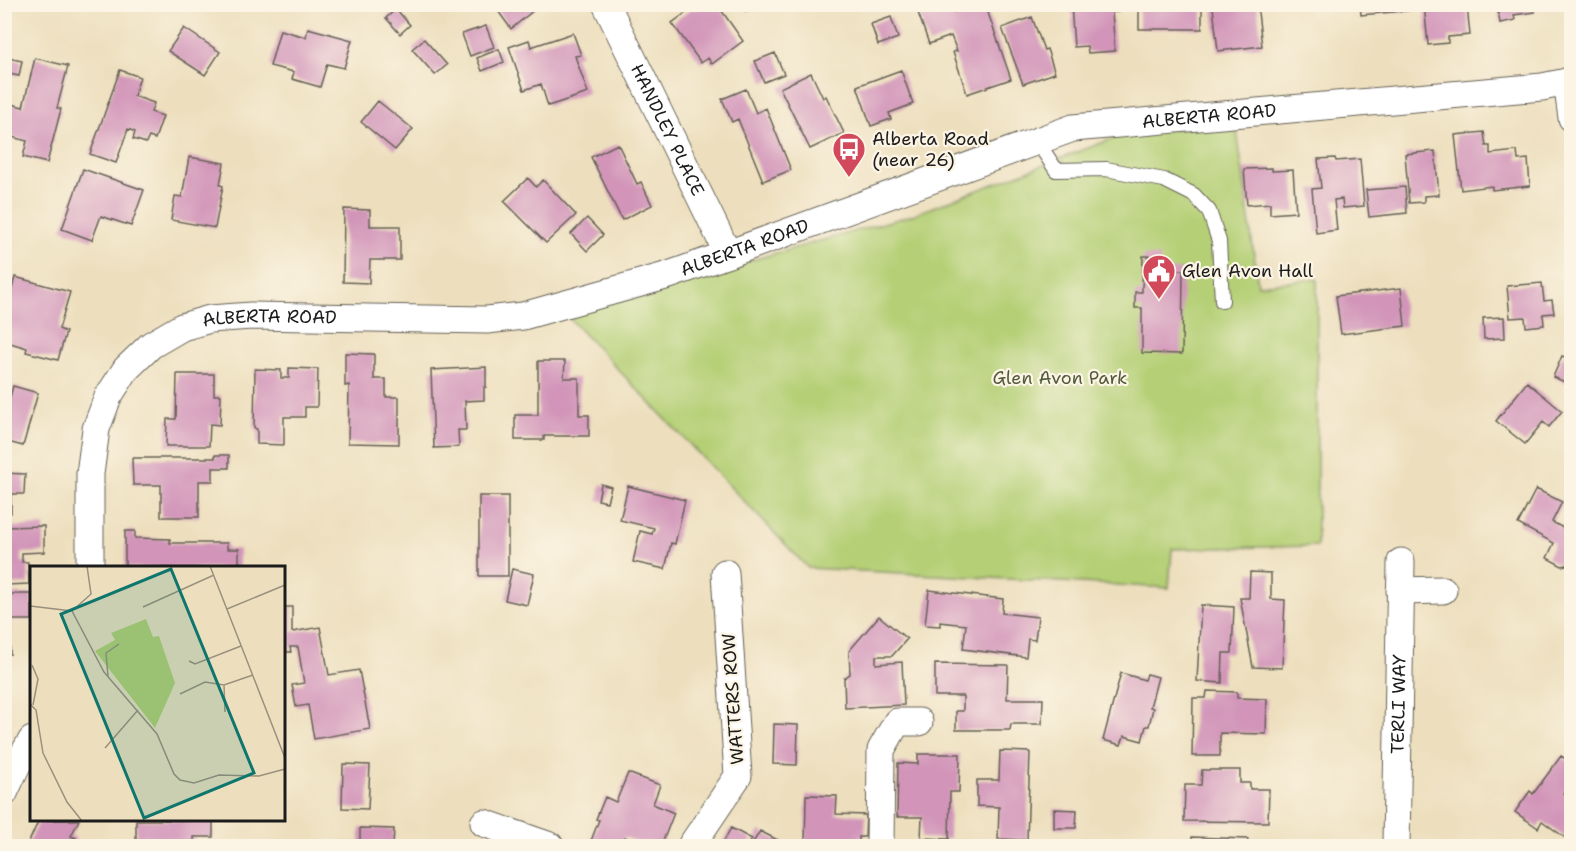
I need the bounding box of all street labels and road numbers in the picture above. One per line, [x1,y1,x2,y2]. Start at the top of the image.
street label: HANDLEY PLACE [625,60,710,200]
street label: ALBERTA ROAD [1141,98,1277,134]
street label: ALBERTA ROAD [677,213,812,282]
street label: ALBERTA ROAD [199,304,337,333]
street label: WATTERS ROW [716,632,750,766]
street label: TERLI WAY [1386,654,1411,754]

